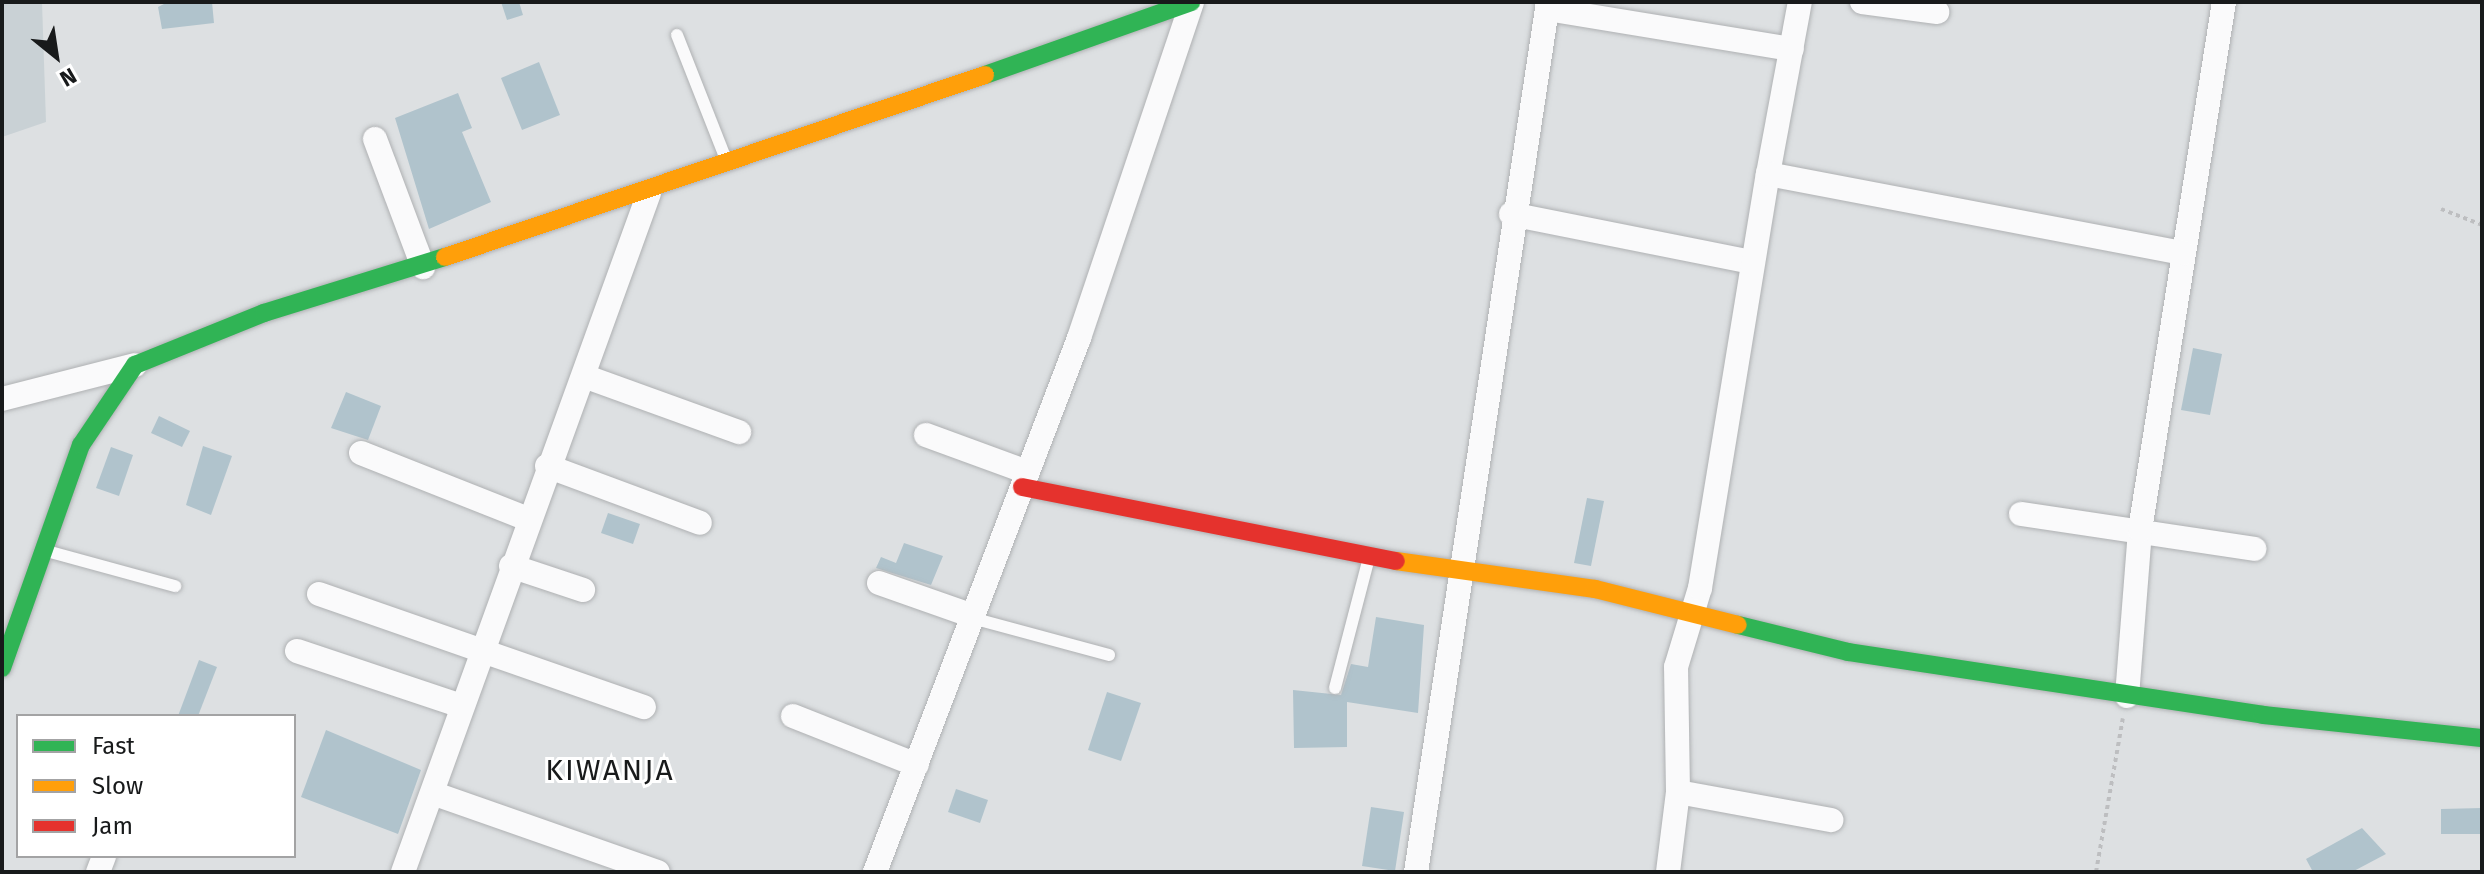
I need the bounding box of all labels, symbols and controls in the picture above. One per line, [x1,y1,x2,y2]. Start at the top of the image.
north arrow [16,16,96,96]
text: N [55,62,81,93]
legend [16,714,296,858]
text: Fast [92,732,135,760]
district label: KIWANJA [545,752,675,788]
text: Slow [92,772,143,800]
text: Jam [92,812,133,840]

